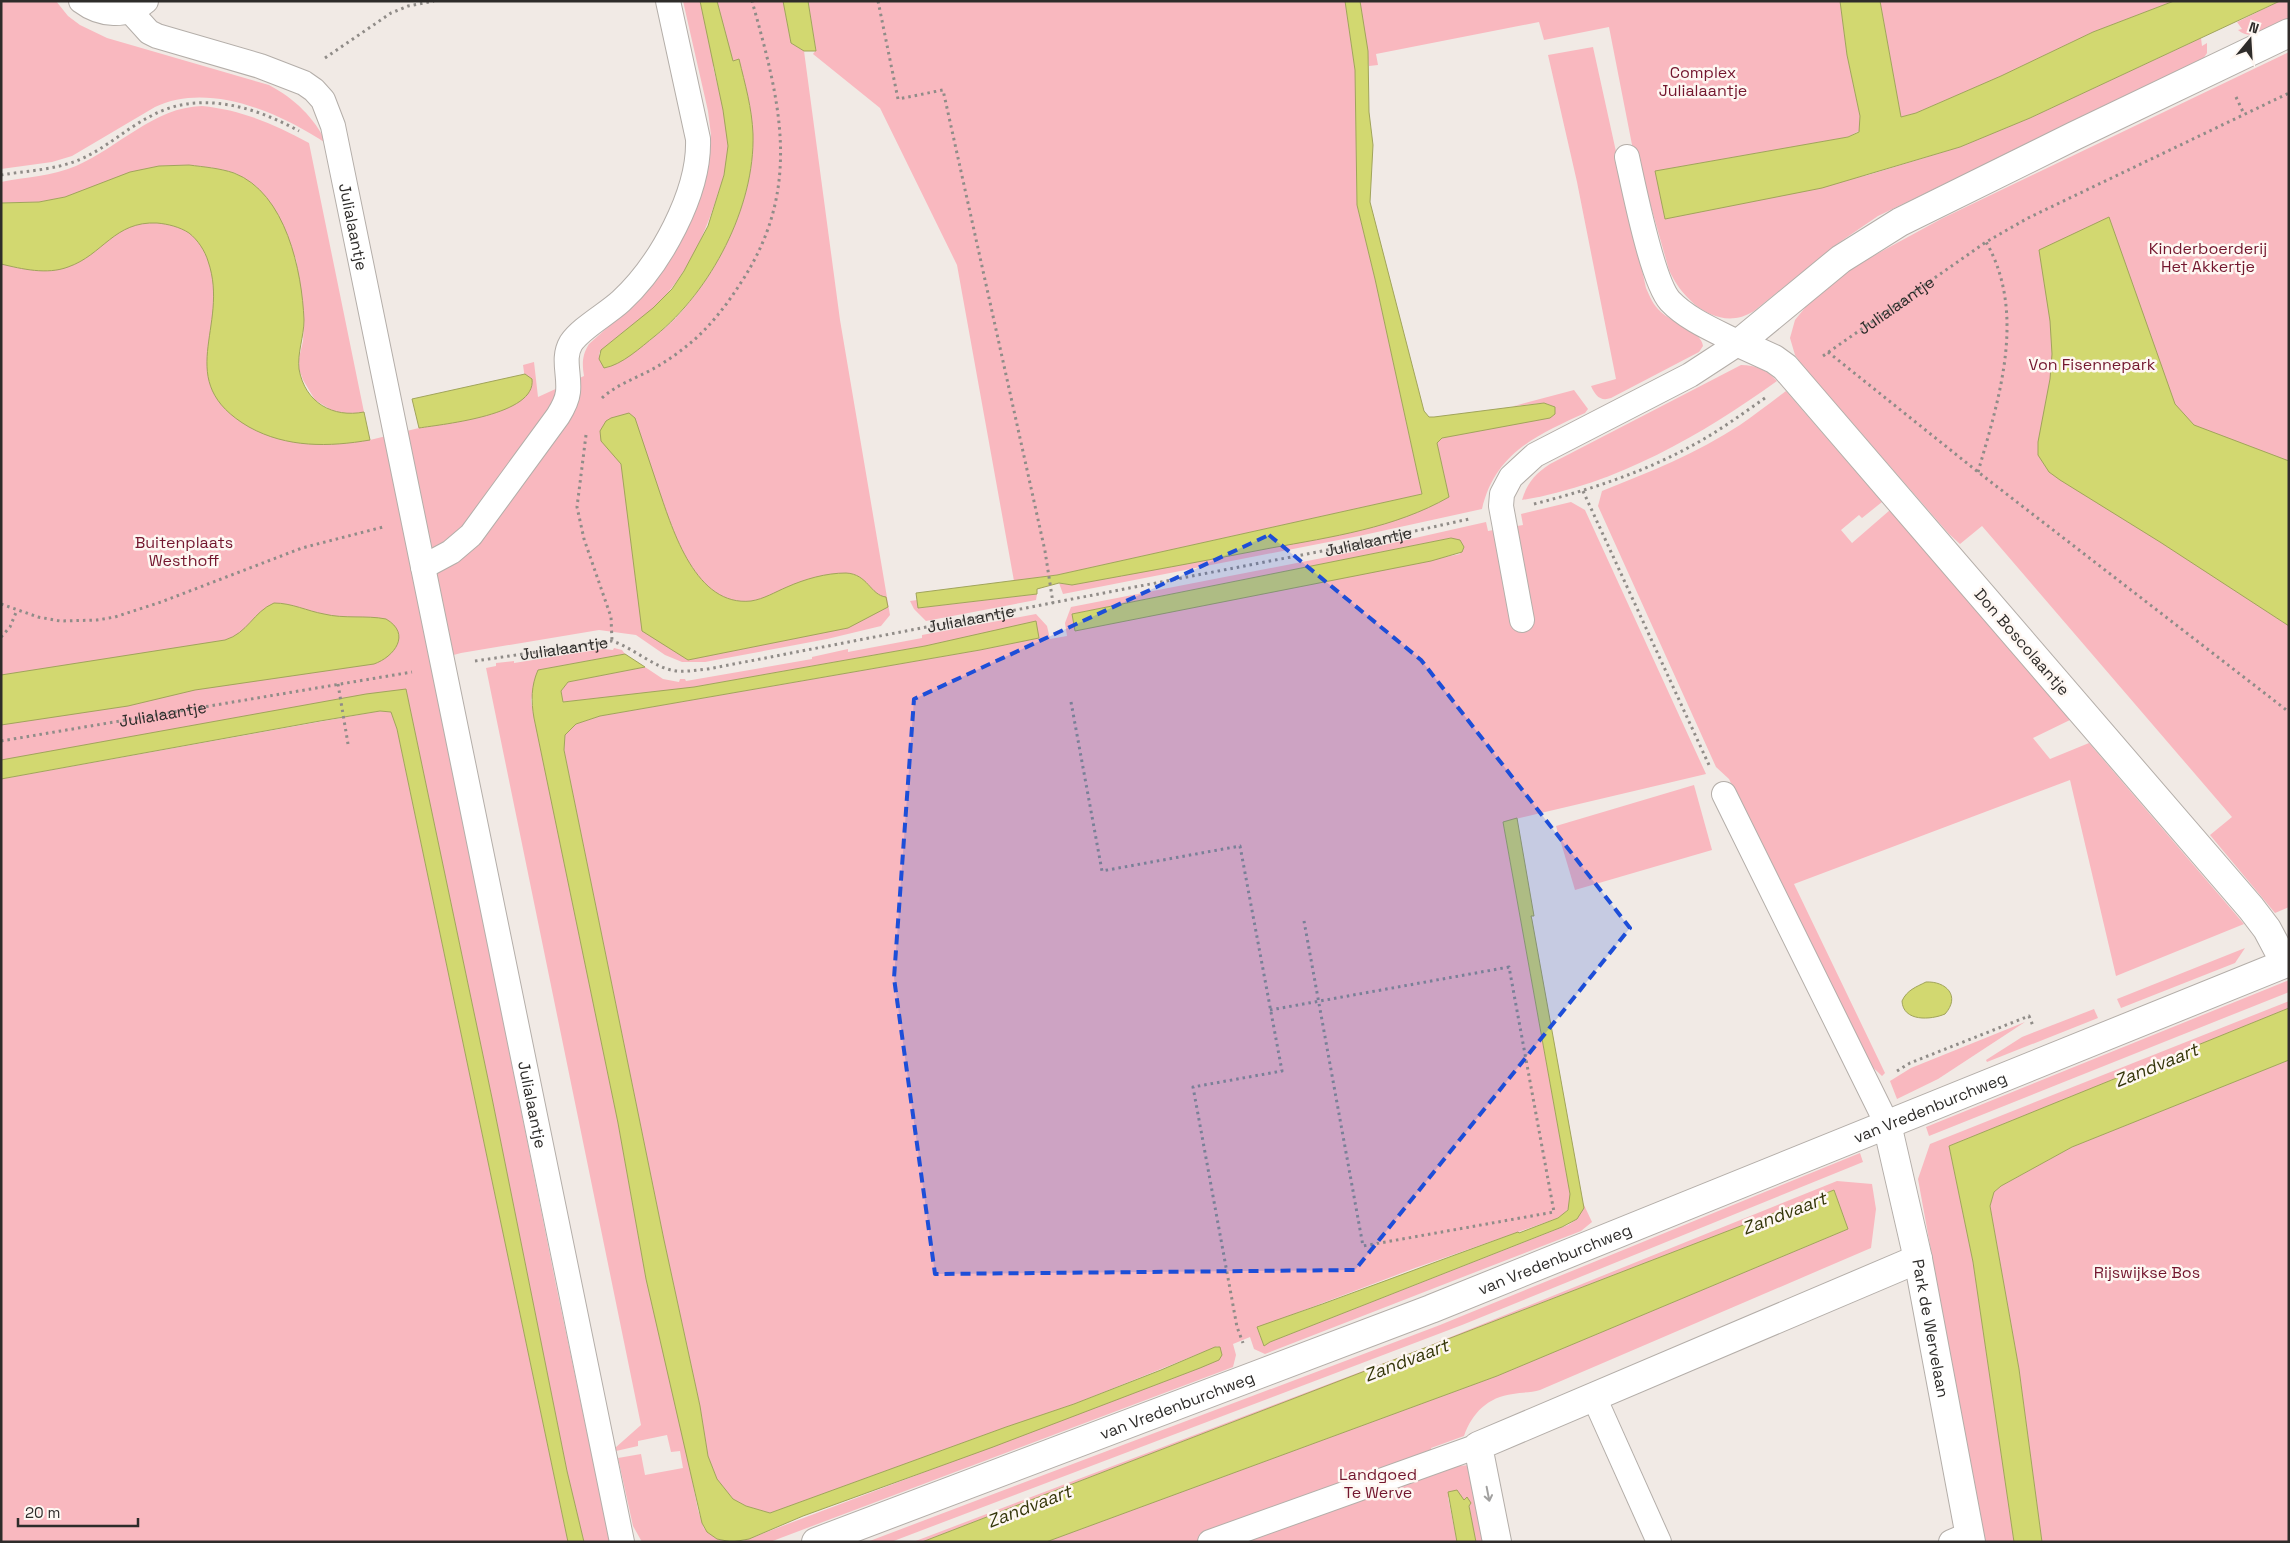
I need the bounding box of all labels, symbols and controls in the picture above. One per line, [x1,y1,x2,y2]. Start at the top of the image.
north arrow [2225,15,2275,65]
text: N [2247,18,2261,38]
park label: Complex Julialaantje [1659,62,1747,101]
street label: Julialaantje [334,181,373,272]
park label: Kinderboerderij Het Akkertje [2149,238,2267,277]
street label: Julialaantje [1854,271,1938,339]
park label: Von Fisennepark [2029,354,2156,375]
street label: Julialaantje [1323,521,1414,561]
park label: Buitenplaats Westhoff [135,532,233,571]
street label: Don Boscolaantje [1970,584,2074,700]
street label: Julialaantje [925,600,1016,637]
street label: Julialaantje [519,631,609,665]
street label: Julialaantje [117,696,208,732]
water label: Zandvaart [2111,1037,2203,1092]
street label: Julialaantje [514,1059,552,1150]
street label: van Vredenburchweg [1850,1067,2010,1148]
water label: Zandvaart [1739,1186,1831,1240]
street label: van Vredenburchweg [1475,1219,1634,1299]
street label: Park de Wervelaan [1908,1257,1954,1399]
park label: Rijswijkse Bos [2094,1262,2200,1283]
water label: Zandvaart [1361,1333,1453,1387]
street label: van Vredenburchweg [1097,1366,1257,1444]
park label: Landgoed Te Werve [1339,1464,1417,1503]
water label: Zandvaart [984,1479,1076,1533]
one-way arrow [1483,1486,1493,1502]
scale bar [18,1496,138,1528]
text: 20 m [25,1503,60,1522]

